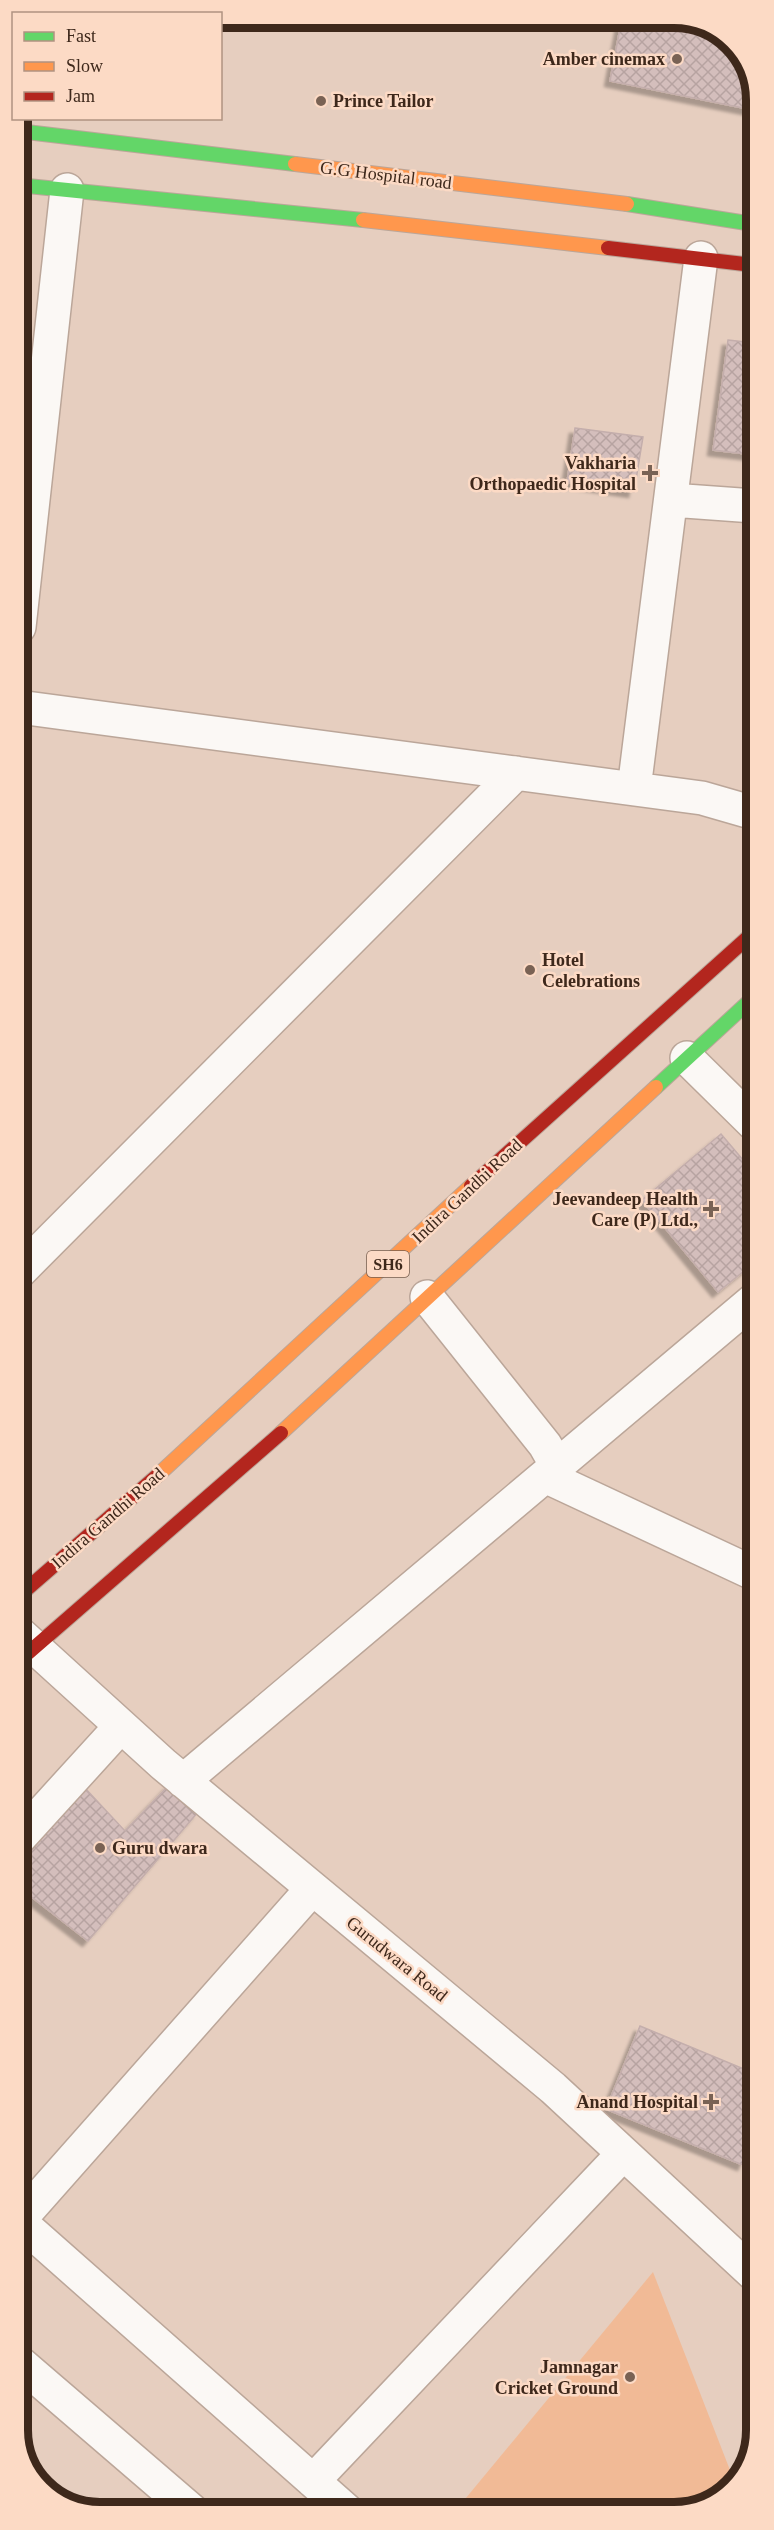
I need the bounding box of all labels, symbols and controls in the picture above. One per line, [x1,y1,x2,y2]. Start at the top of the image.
legend [12,12,222,120]
text: Fast [66,26,96,46]
place label: Amber cinemax [543,49,665,69]
marker: Amber cinemax [670,52,684,66]
text: Slow [66,56,103,76]
text: Jam [66,86,95,106]
place label: Prince Tailor [333,91,434,111]
marker: Prince Tailor [314,94,328,108]
street label: G.G Hospital road [319,157,453,193]
place label: Vakharia Orthopaedic Hospital [469,453,636,494]
marker: Vakharia Orthopaedic Hospital [641,464,659,482]
place label: Hotel Celebrations [542,950,640,991]
marker: Hotel Celebrations [523,963,537,977]
street label: Indira Gandhi Road [408,1135,526,1247]
place label: Jeevandeep Health Care (P) Ltd., [553,1189,698,1231]
marker: Jeevandeep Health Care (P) Ltd., [702,1200,720,1218]
road number: SH6 [367,1251,409,1277]
street label: Indira Gandhi Road [47,1464,169,1572]
place label: Guru dwara [112,1838,208,1858]
marker: Guru dwara [93,1841,107,1855]
street label: Gurudwara Road [343,1912,451,2006]
place label: Anand Hospital [576,2092,698,2112]
marker: Anand Hospital [702,2093,720,2111]
place label: Jamnagar Cricket Ground [495,2357,618,2398]
marker: Jamnagar Cricket Ground [623,2370,637,2384]

